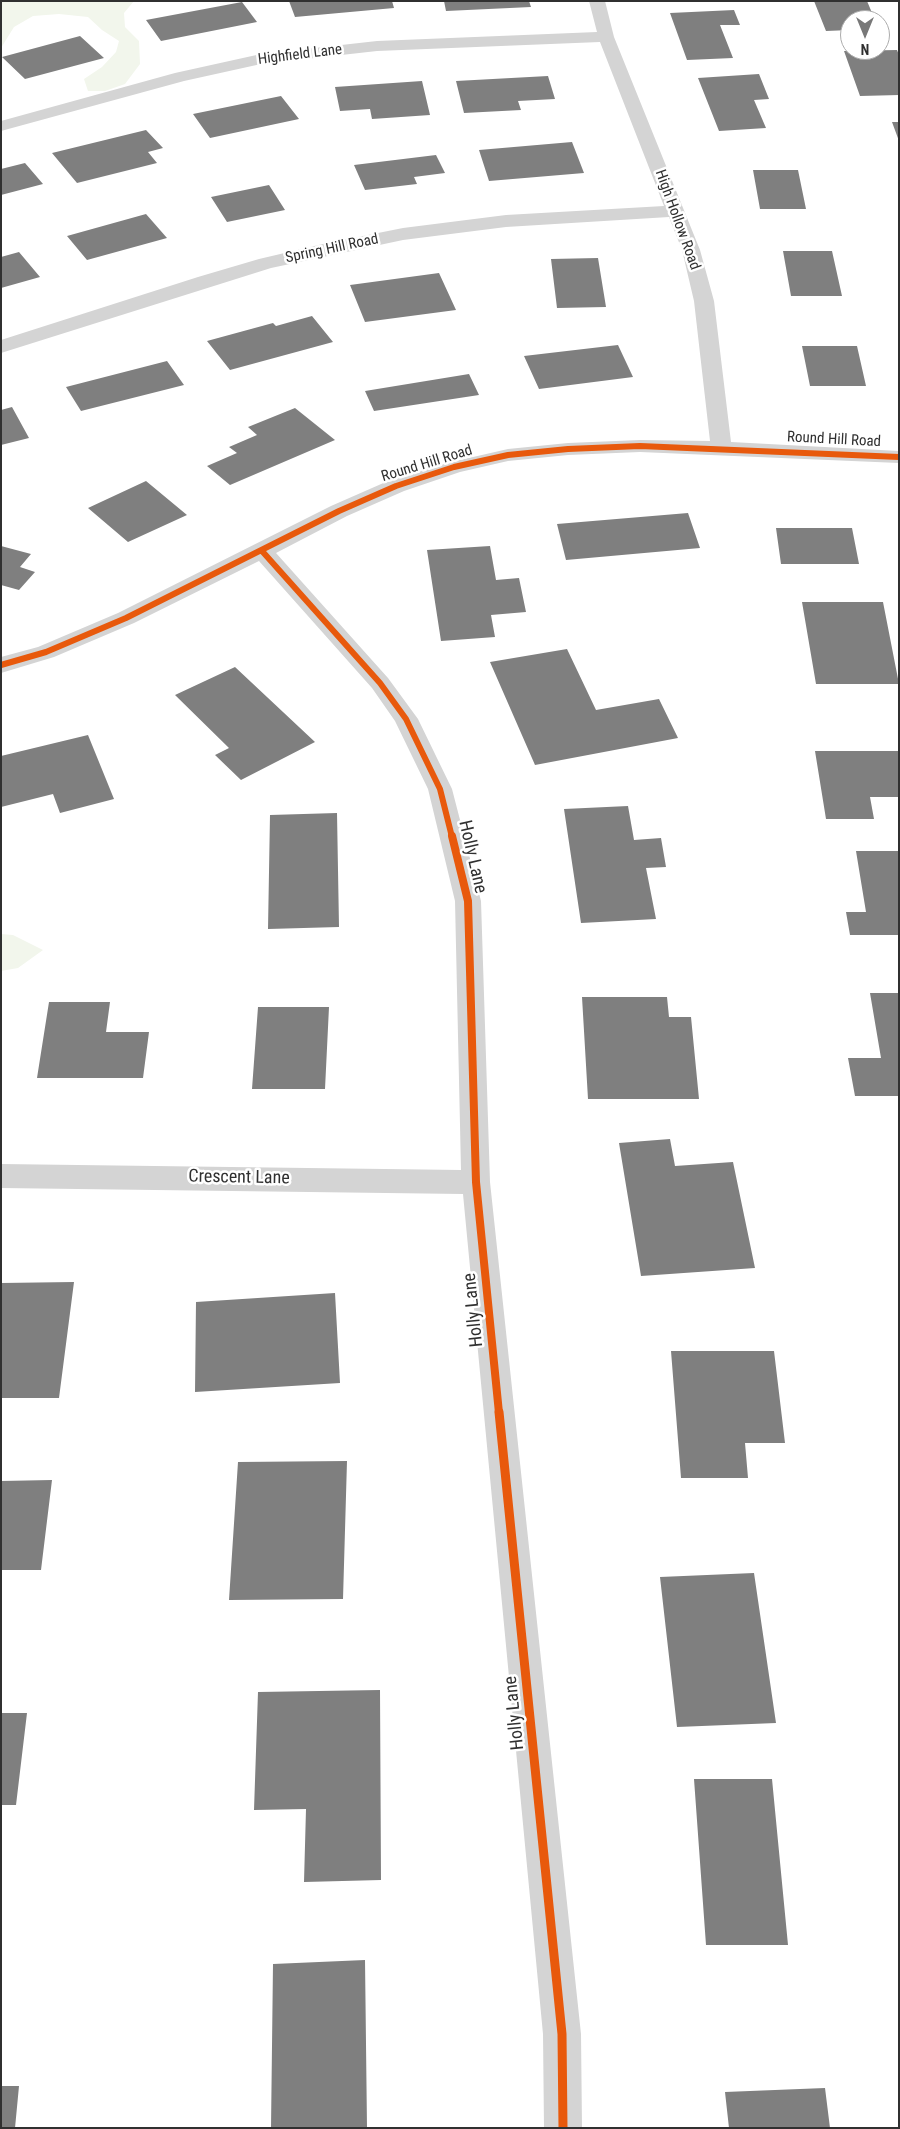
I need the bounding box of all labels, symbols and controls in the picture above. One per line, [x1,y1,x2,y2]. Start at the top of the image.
north arrow [840,10,890,60]
street label: Highfield Lane [257,41,343,69]
text: N [861,41,869,57]
street label: High Hollow Road [651,167,703,273]
street label: Spring Hill Road [284,230,380,268]
street label: Round Hill Road [787,429,881,451]
street label: Round Hill Road [379,442,475,486]
street label: Holly Lane [453,818,491,896]
street label: Crescent Lane [188,1166,290,1190]
street label: Holly Lane [459,1272,489,1348]
street label: Holly Lane [500,1675,530,1751]

